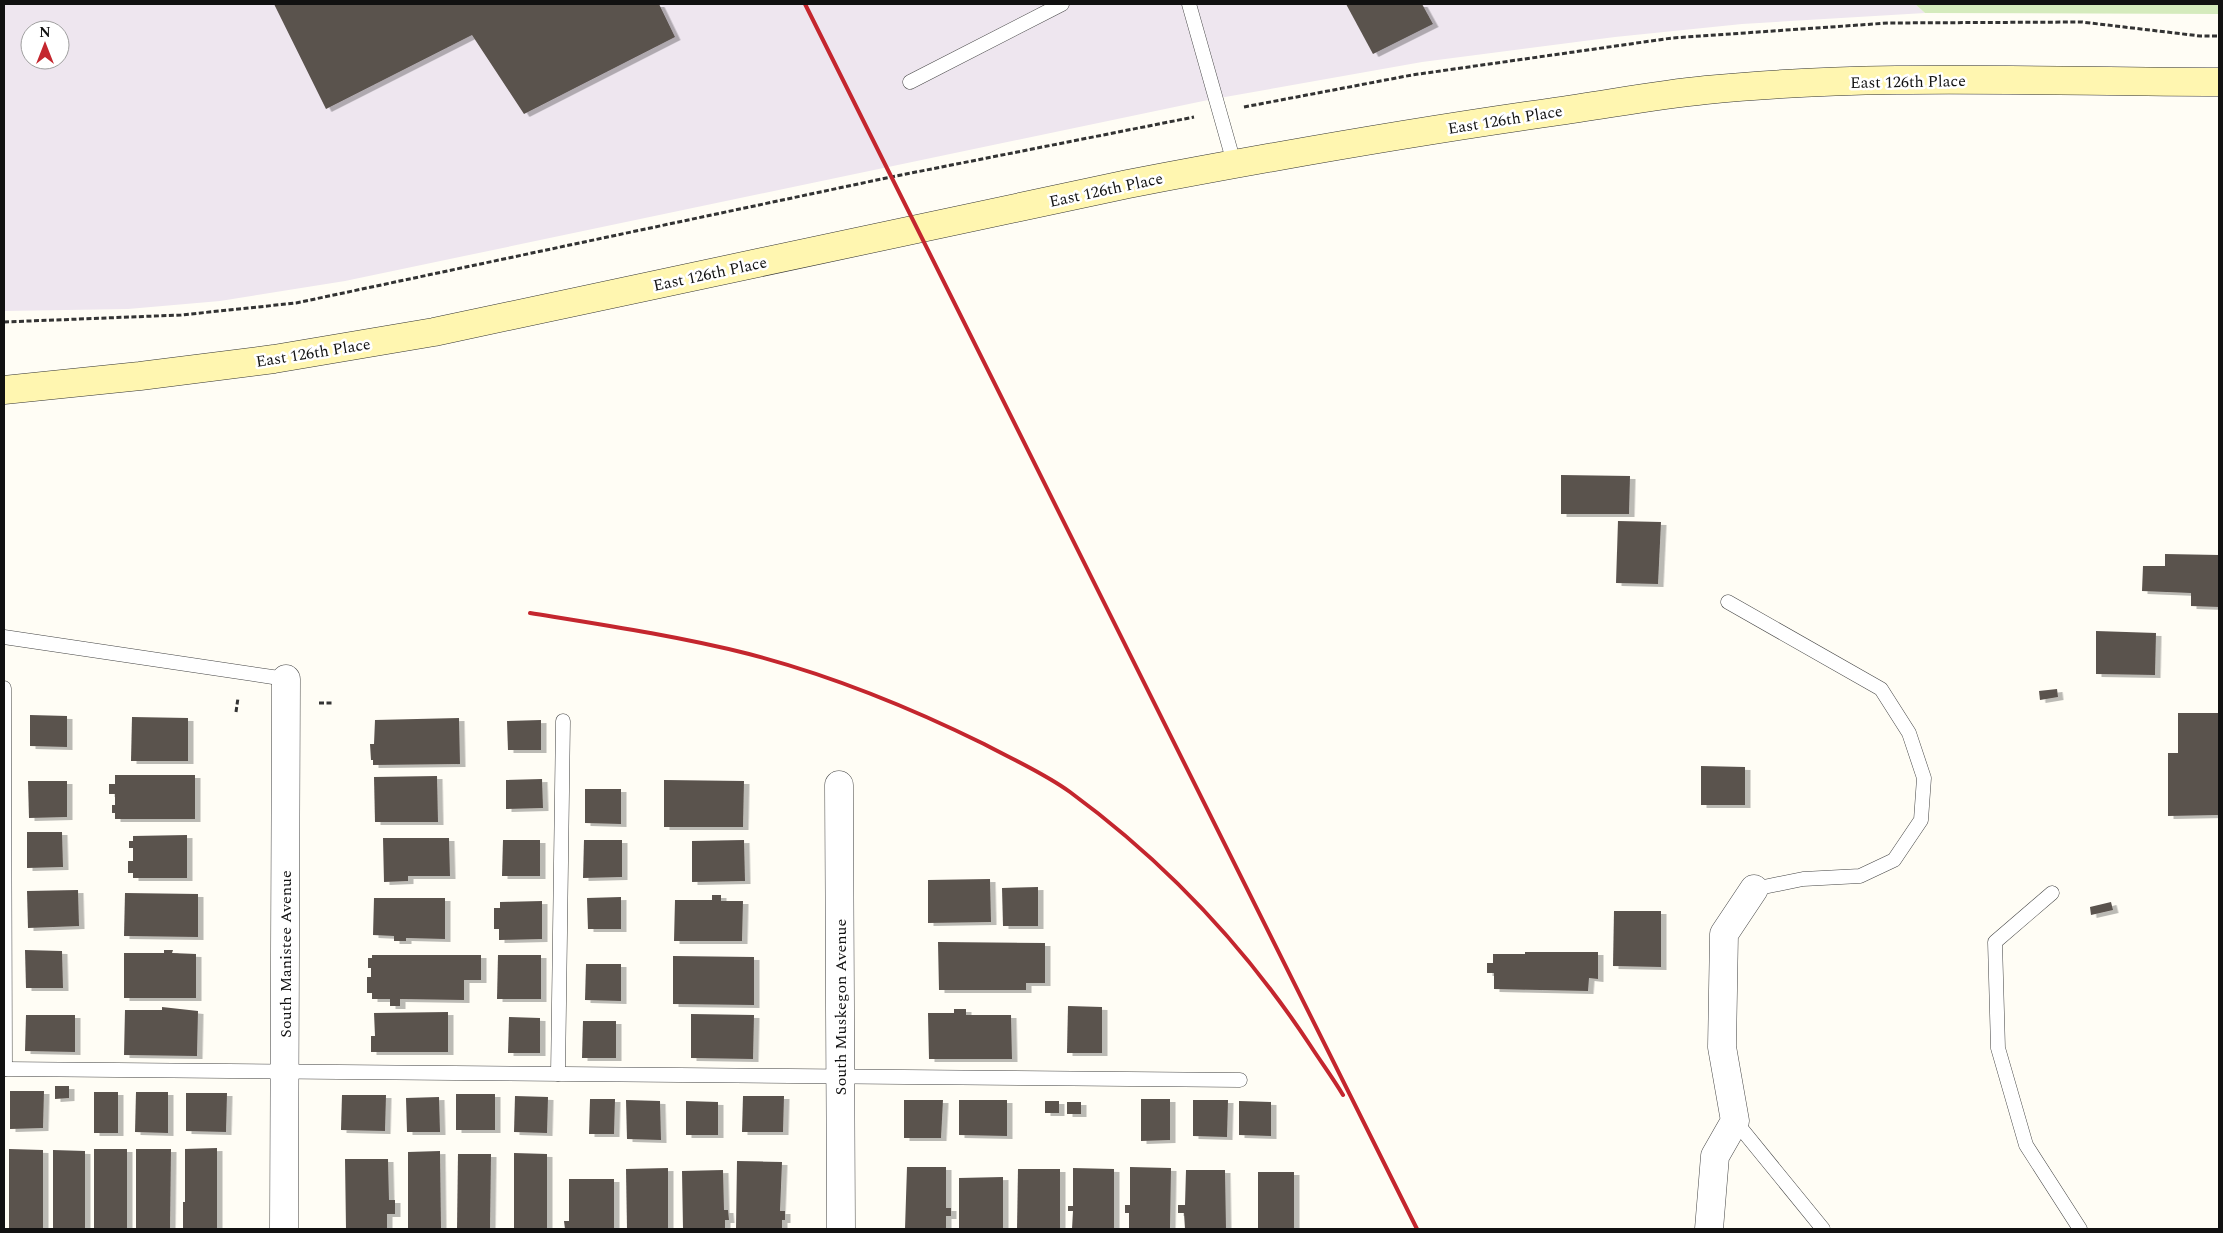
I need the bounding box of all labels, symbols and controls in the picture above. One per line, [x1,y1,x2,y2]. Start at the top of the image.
north arrow [20,20,70,70]
text: N [39,22,51,43]
street label: East 126th Place [1850,69,1966,95]
street label: East 126th Place [1446,99,1564,141]
street label: East 126th Place [1047,166,1165,214]
street label: East 126th Place [651,250,769,298]
street label: East 126th Place [254,332,372,374]
street label: South Manistee Avenue [274,870,298,1038]
street label: South Muskegon Avenue [829,919,853,1095]

